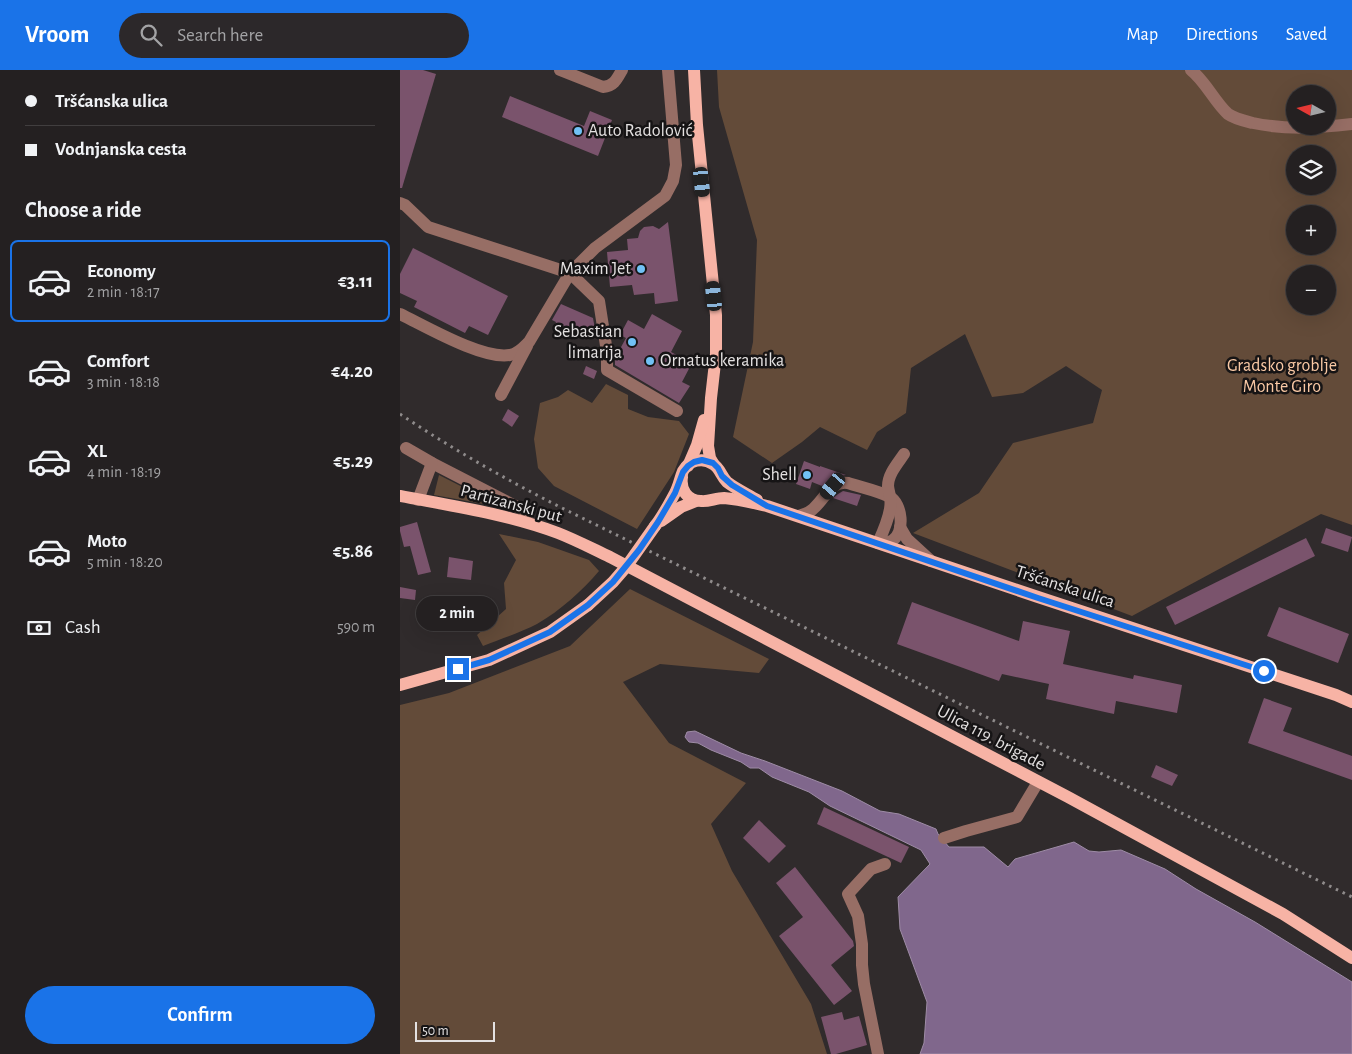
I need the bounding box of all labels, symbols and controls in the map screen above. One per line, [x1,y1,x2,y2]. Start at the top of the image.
search box [119,13,469,58]
icon: search [137,21,165,49]
text: Vroom [25,23,89,47]
text: Search here [177,26,263,45]
text: Map [1127,26,1158,44]
text: Directions [1186,26,1258,44]
text: Saved [1286,26,1327,44]
north arrow [1286,85,1336,135]
map controls [1286,85,1336,315]
text: Tršćanska ulica [55,92,168,111]
place label: Auto Radolović [588,122,693,140]
marker: Auto Radolović [572,125,584,137]
text: Vodnjanska cesta [55,140,187,159]
button: layers [1286,145,1336,195]
car [692,166,711,198]
text: Choose a ride [25,199,141,221]
button: + [1286,205,1336,255]
icon: car [27,259,72,304]
place label: Maxim Jet [560,260,631,278]
text: Economy [87,262,156,281]
marker: Maxim Jet [635,263,647,275]
button: − [1286,265,1336,315]
text: €3.11 [338,272,373,291]
car [704,280,723,312]
text: 2 min · 18:17 [87,284,160,300]
place label: Sebastian limarija [554,323,622,362]
marker: Sebastian limarija [626,336,638,348]
icon: car [27,349,72,394]
text: Comfort [87,352,149,371]
place label: Ornatus keramika [660,352,784,370]
marker: Ornatus keramika [644,355,656,367]
park label: Gradsko groblje Monte Giro [1227,357,1337,396]
text: €4.20 [331,362,373,381]
text: 3 min · 18:18 [87,374,160,390]
icon: car [27,439,72,484]
text: XL [87,442,107,461]
text: €5.29 [333,452,373,471]
text: 4 min · 18:19 [87,464,161,480]
place label: Shell [762,466,797,484]
marker: Shell [801,469,813,481]
car [817,470,848,502]
street label: Partizanski put [458,482,564,526]
icon: car [27,529,72,574]
text: Moto [87,532,127,551]
text: €5.86 [333,542,373,561]
text: 5 min · 18:20 [87,554,163,570]
street label: Tršćanska ulica [1013,562,1117,612]
callout: 2 min [417,596,499,632]
text: 2 min [439,605,475,621]
icon: cash [25,614,53,642]
text: Cash [65,618,101,637]
text: 590 m [337,619,375,635]
route end [447,658,469,680]
route start [1253,660,1275,682]
street label: Ulica 119. brigade [934,702,1048,774]
button: Confirm [25,986,375,1044]
scale bar [415,1019,495,1042]
text: 50 m [422,1024,449,1038]

